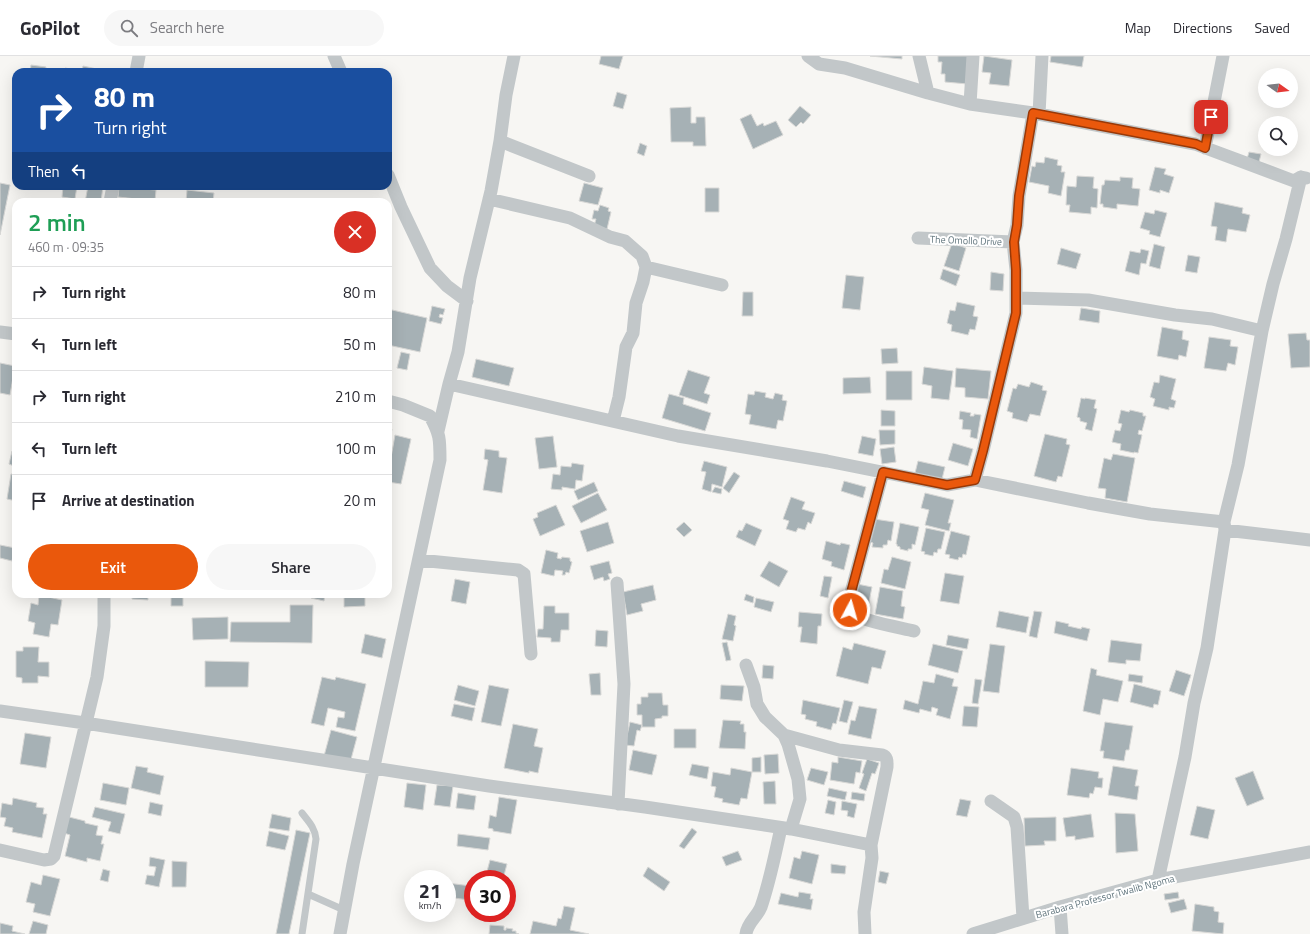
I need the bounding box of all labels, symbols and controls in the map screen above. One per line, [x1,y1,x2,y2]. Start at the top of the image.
search box [104,10,384,46]
text: GoPilot [20,13,80,42]
text: Search here [150,16,224,39]
icon: search [118,17,140,39]
text: Map [1125,17,1151,38]
text: Directions [1173,17,1232,38]
text: Saved [1254,17,1290,38]
north arrow [1258,68,1298,108]
map controls [1258,68,1298,156]
text: 80 m [94,75,155,118]
icon: right [28,84,80,136]
pin [1194,100,1228,134]
icon: arrive [1200,106,1222,128]
text: Turn right [94,114,167,141]
button: search [1258,116,1298,156]
text: Then [28,160,60,183]
icon: left [68,160,90,182]
text: 2 min [28,204,86,240]
button: close [334,211,376,253]
street label: The Omollo Drive [930,232,1002,249]
text: 460 m · 09:35 [28,237,104,257]
text: Turn right [62,281,126,304]
text: 80 m [343,281,376,304]
icon: right [28,282,50,304]
text: Turn left [62,333,117,356]
text: 50 m [343,333,376,356]
icon: left [28,334,50,356]
text: Turn right [62,385,126,408]
text: 210 m [335,385,376,408]
icon: right [28,386,50,408]
text: Turn left [62,437,117,460]
text: 100 m [335,437,376,460]
icon: left [28,438,50,460]
text: Arrive at destination [62,489,195,512]
text: 20 m [343,489,376,512]
icon: arrive [28,490,50,512]
button: Exit [28,544,198,590]
button: Share [206,544,376,590]
position arrow [829,589,871,631]
speed limit sign: 30 [464,870,516,922]
street label: Barabara Professor Twalib Ngoma [1034,871,1176,922]
text: 21 [419,875,441,906]
text: km/h [419,898,441,913]

